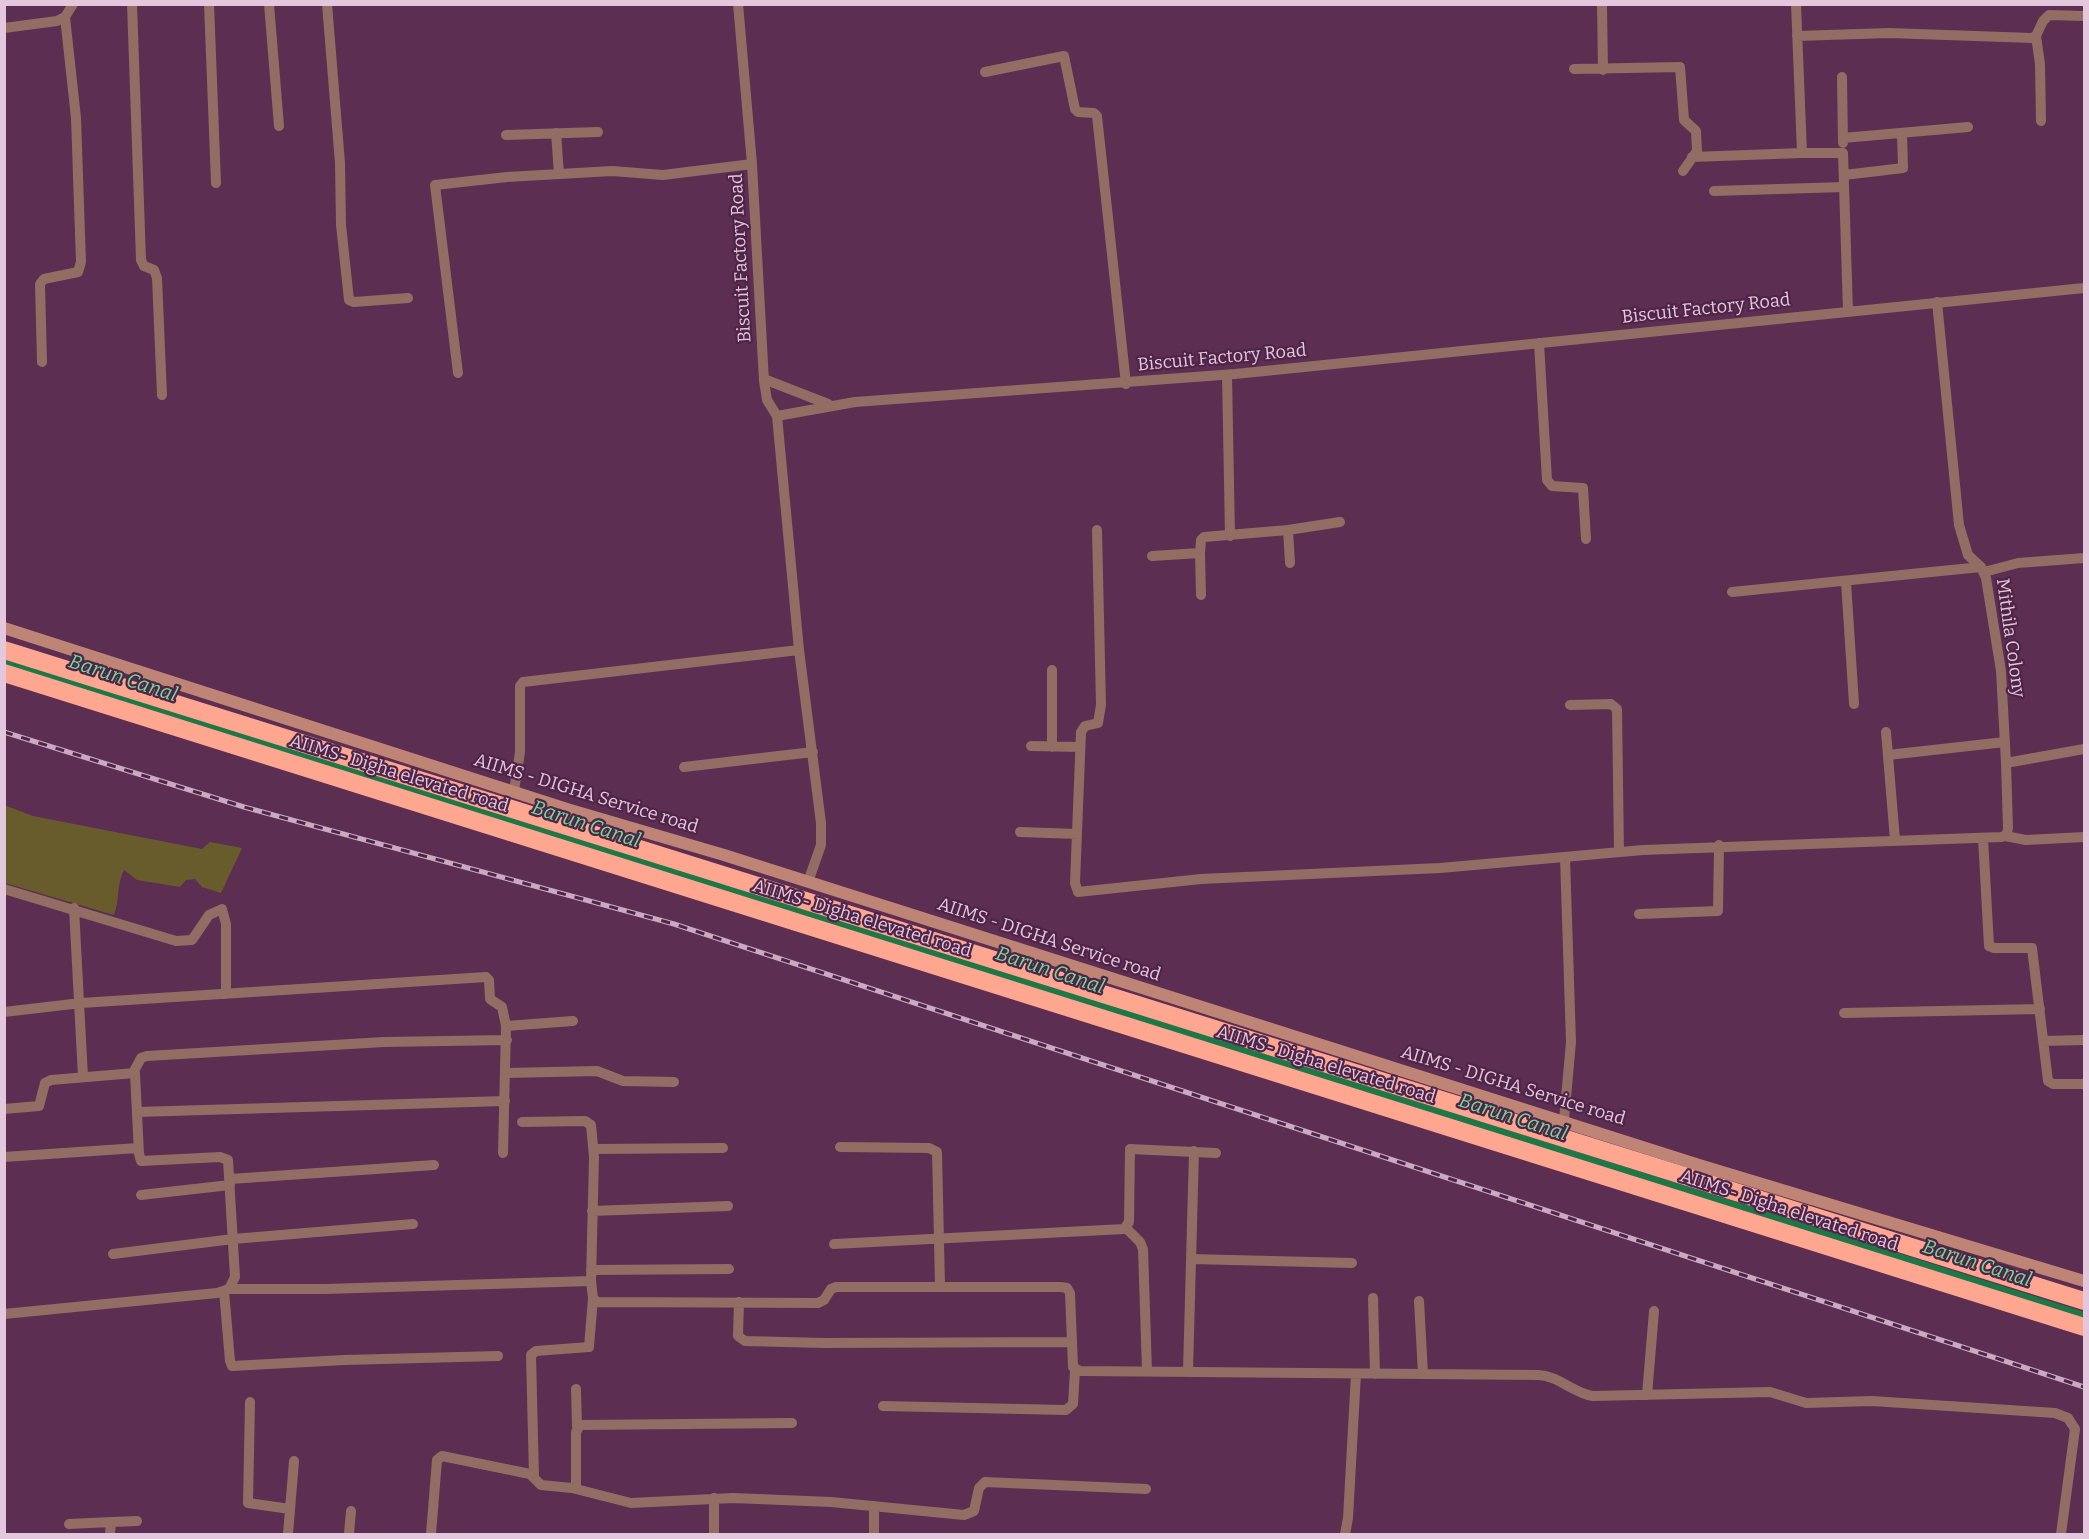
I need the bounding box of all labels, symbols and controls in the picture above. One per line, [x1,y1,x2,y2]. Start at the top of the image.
street label: Biscuit Factory Road [726,173,756,343]
street label: Biscuit Factory Road [1621,289,1791,329]
street label: Biscuit Factory Road [1137,340,1307,376]
street label: Mithila Colony [1991,577,2029,699]
water label: Barun Canal [66,650,180,708]
street label: AIIMS- Digha elevated road [287,730,511,818]
street label: AIIMS - DIGHA Service road [471,750,701,838]
water label: Barun Canal [529,796,643,854]
street label: AIIMS- Digha elevated road [750,875,974,963]
street label: AIIMS - DIGHA Service road [935,894,1163,986]
water label: Barun Canal [993,942,1107,1000]
street label: AIIMS- Digha elevated road [1214,1021,1438,1109]
street label: AIIMS - DIGHA Service road [1398,1042,1628,1130]
water label: Barun Canal [1456,1089,1570,1147]
street label: AIIMS- Digha elevated road [1677,1165,1901,1257]
water label: Barun Canal [1920,1235,2034,1293]

